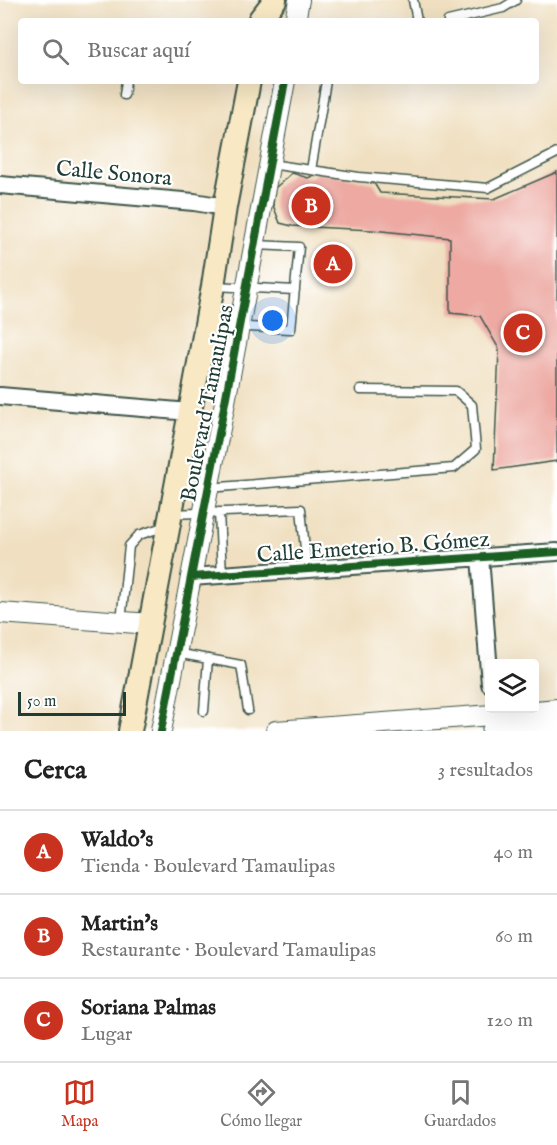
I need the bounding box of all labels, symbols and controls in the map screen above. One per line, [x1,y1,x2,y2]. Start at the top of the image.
search box [18,18,539,84]
icon: search [39,35,72,68]
text: Buscar aquí [87,37,190,65]
street label: Calle Sonora [55,155,173,193]
pin: B [292,184,330,228]
pin: A [314,242,352,286]
street label: Boulevard Tamaulipas [175,302,241,504]
your location [258,306,287,335]
pin: C [504,310,542,356]
street label: Calle Emeterio B. Gómez [256,526,490,570]
map controls [485,659,539,713]
button: layers [485,659,539,713]
scale bar [18,689,126,716]
text: 50 m [27,692,56,712]
text: Cerca [24,754,86,787]
text: 3 resultados [438,758,533,783]
text: Waldo's [81,826,153,854]
text: A [37,840,50,865]
text: 40 m [494,840,533,865]
text: Tienda · Boulevard Tamaulipas [81,854,335,879]
text: Martin's [81,910,158,938]
text: B [37,924,50,949]
text: 60 m [495,924,533,949]
text: Restaurante · Boulevard Tamaulipas [81,938,376,963]
text: Soriana Palmas [81,994,216,1022]
text: C [36,1008,51,1033]
text: 120 m [487,1008,533,1033]
text: Lugar [81,1022,132,1047]
tab: Mapa [61,1076,98,1132]
tab: Cómo llegar [220,1076,302,1132]
tab: Guardados [424,1076,496,1132]

